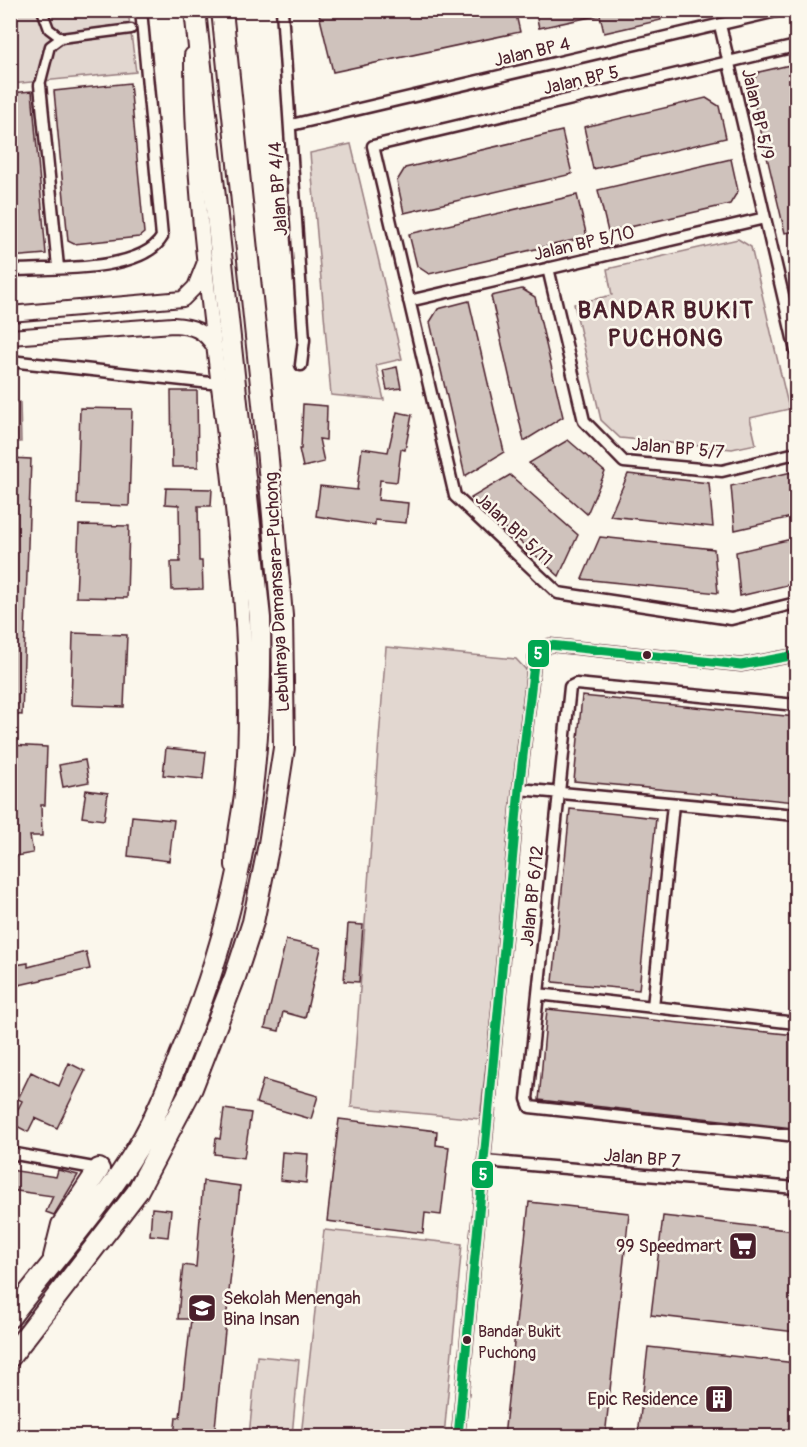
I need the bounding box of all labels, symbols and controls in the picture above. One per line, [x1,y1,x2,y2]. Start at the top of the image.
street label: Jalan BP 4 [492,32,573,72]
street label: Jalan BP 5 [541,61,621,100]
street label: Jalan BP 5/9 [736,66,779,162]
street label: Jalan BP 4/4 [264,140,293,237]
street label: Jalan BP 5/10 [531,221,637,266]
district label: BANDAR BUKIT PUCHONG [577,296,755,353]
street label: Jalan BP 5/7 [631,433,726,464]
street label: Lebuhraya Damansara–Puchong [260,471,295,713]
street label: Jalan BP 5/11 [470,488,557,571]
line badge: 5 [527,639,550,668]
text: 5 [534,644,543,664]
unlabelled marker [641,649,653,661]
street label: Jalan BP 6/12 [516,844,549,948]
street label: Jalan BP 7 [603,1144,682,1173]
line badge: 5 [471,1160,494,1189]
text: 5 [479,1165,488,1185]
supermarket icon: 99 Speedmart [727,1230,759,1262]
place label: 99 Speedmart [616,1235,723,1258]
place label: Sekolah Menengah Bina Insan [223,1287,361,1331]
school or university icon: Sekolah Menengah Bina Insan [186,1292,218,1324]
place label: Bandar Bukit Puchong [478,1322,561,1363]
marker: Bandar Bukit Puchong [461,1334,473,1346]
building icon: Epic Residence [703,1383,735,1415]
place label: Epic Residence [588,1388,698,1411]

